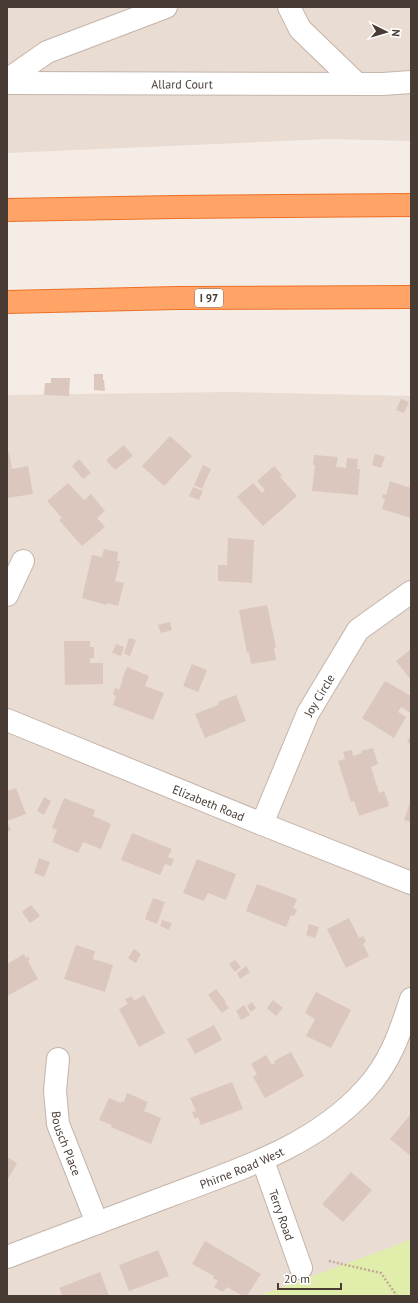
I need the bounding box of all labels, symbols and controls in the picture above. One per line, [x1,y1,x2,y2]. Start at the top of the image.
north arrow [366,12,406,52]
text: N [389,29,403,37]
street label: Allard Court [151,76,213,91]
road number: I 97 [195,289,223,307]
street label: Joy Circle [300,671,337,719]
street label: Elizabeth Road [171,781,247,824]
street label: Bousch Place [49,1110,85,1177]
street label: Phirne Road West [197,1143,286,1191]
street label: Terry Road [266,1187,298,1242]
scale bar [278,1265,341,1291]
text: 20 m [284,1271,310,1286]

